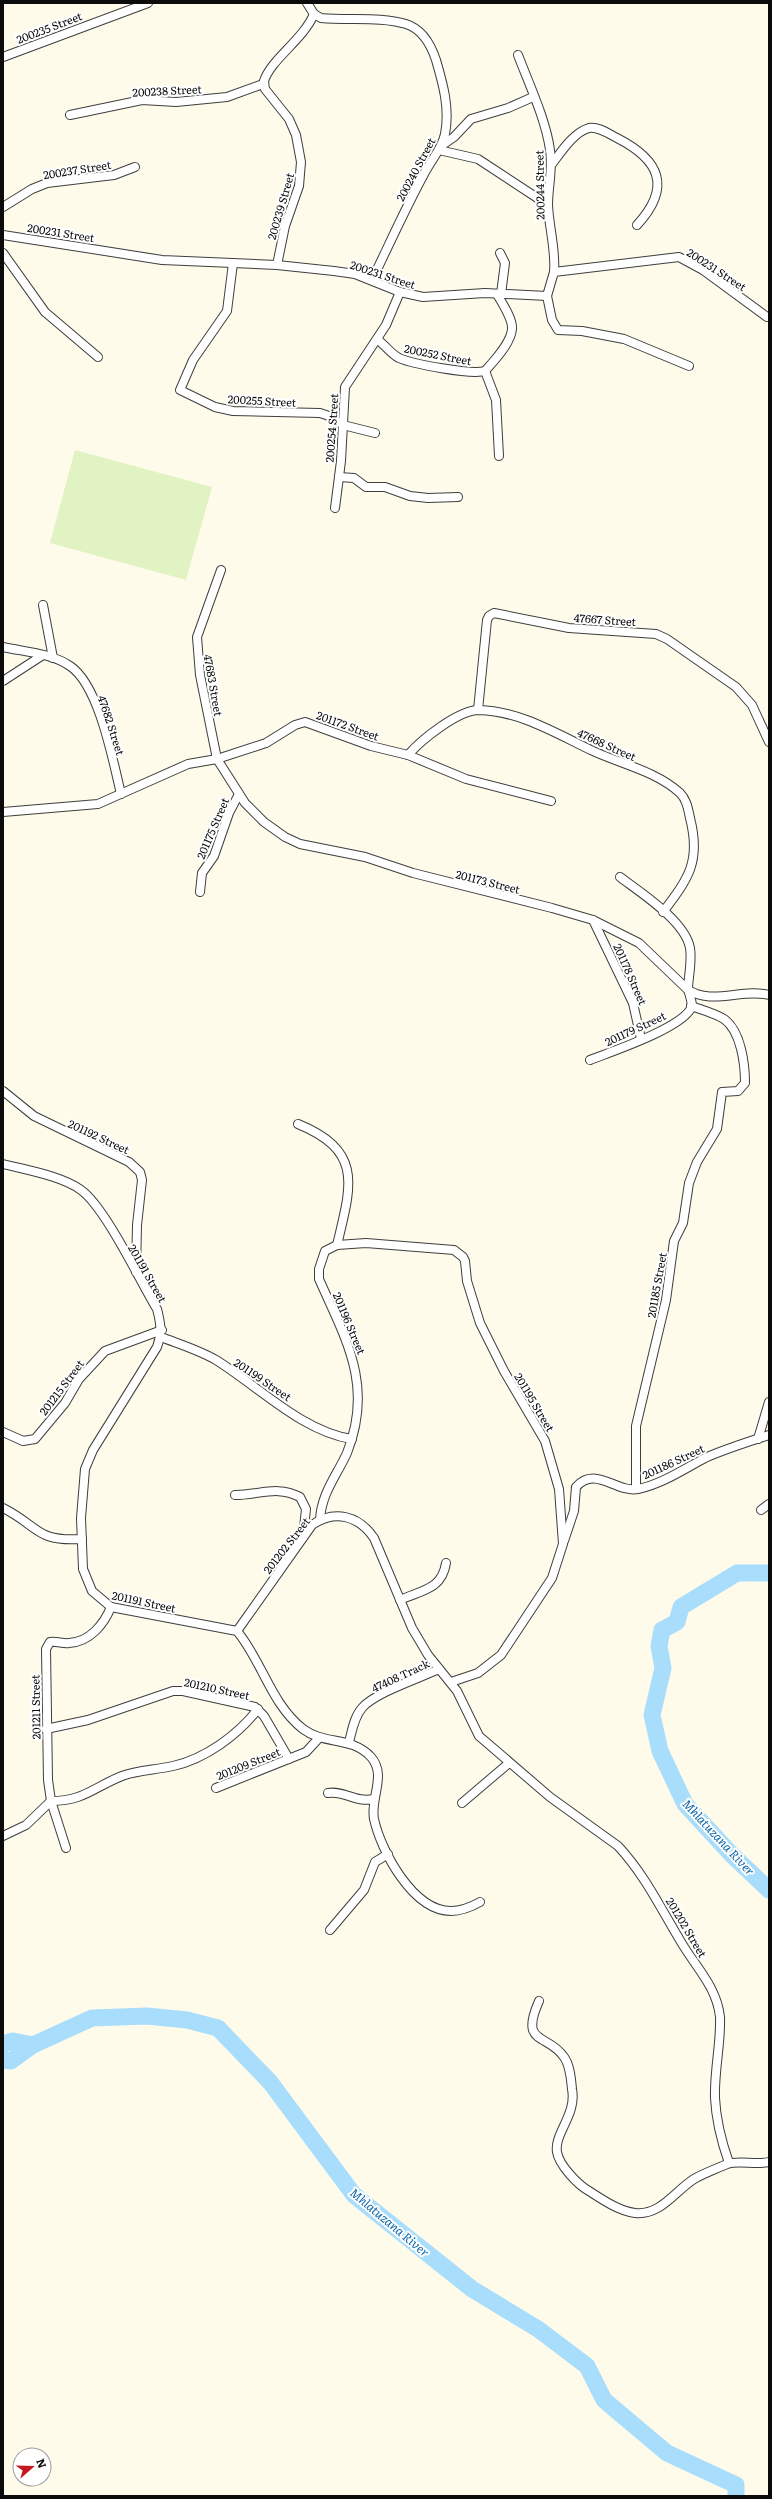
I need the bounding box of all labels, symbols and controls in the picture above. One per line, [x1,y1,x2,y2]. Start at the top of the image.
street label: 200235 Street [14,7,85,47]
street label: 200238 Street [132,80,203,100]
street label: 200240 Street [392,134,439,204]
street label: 200244 Street [530,150,548,220]
street label: 200237 Street [42,156,113,182]
street label: 200239 Street [263,170,297,241]
street label: 200231 Street [26,219,96,245]
street label: 200231 Street [684,244,750,294]
street label: 200231 Street [348,256,418,292]
street label: 200252 Street [403,340,474,368]
street label: 200255 Street [227,390,297,410]
street label: 200254 Street [321,392,341,463]
street label: 47667 Street [573,609,637,629]
street label: 47683 Street [201,653,227,718]
street label: 47682 Street [95,693,129,758]
street label: 201172 Street [315,706,382,744]
street label: 47668 Street [575,724,639,764]
street label: 201175 Street [192,794,232,861]
street label: 201173 Street [454,865,522,897]
street label: 201178 Street [610,941,652,1008]
street label: 201179 Street [602,1007,669,1049]
street label: 201192 Street [66,1115,133,1157]
street label: 201191 Street [125,1241,171,1306]
street label: 201185 Street [642,1250,670,1319]
street label: 201196 Street [330,1289,371,1357]
street label: 201199 Street [231,1354,295,1404]
street label: 201215 Street [35,1356,87,1418]
street label: 201195 Street [511,1370,559,1435]
street label: 201186 Street [639,1439,707,1482]
street label: 201202 Street [259,1513,313,1577]
street label: 201191 Street [111,1586,178,1616]
street label: 47408 Track [368,1654,432,1695]
street label: 201210 Street [183,1673,252,1703]
street label: 201211 Street [26,1674,44,1739]
street label: 201209 Street [214,1743,283,1783]
water label: Mhlatuzana River [679,1795,759,1879]
street label: 201202 Street [663,1894,712,1961]
water label: Mhlatuzana River [347,2183,434,2261]
north arrow [12,2447,52,2487]
text: N [33,2456,51,2470]

